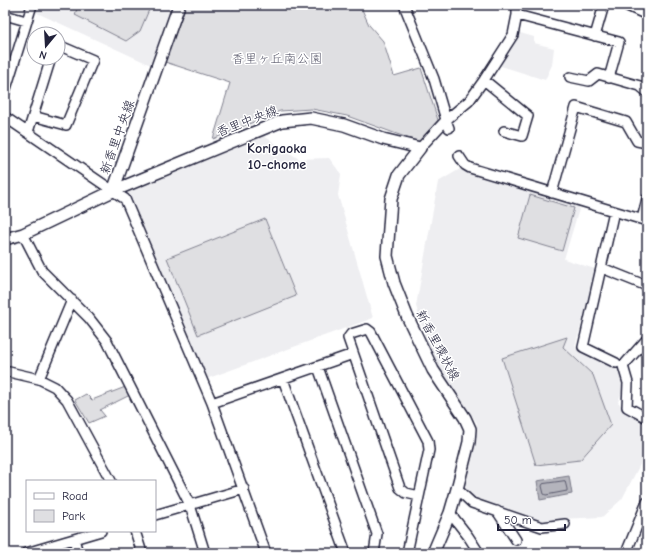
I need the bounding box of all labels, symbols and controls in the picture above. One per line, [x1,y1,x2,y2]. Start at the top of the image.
north arrow [26,26,66,66]
text: N [38,48,48,62]
park label: 香里ヶ丘南公園 [231,51,323,66]
street label: 新香里中央線 [97,97,138,176]
street label: 香里中央線 [214,102,281,140]
district label: Korigaoka 10-chome [247,140,307,173]
street label: 新香里環状線 [413,307,463,384]
legend [26,480,156,532]
text: Road [62,489,88,503]
scale bar [498,506,565,532]
text: Park [62,509,85,523]
text: 50 m [504,513,532,527]

